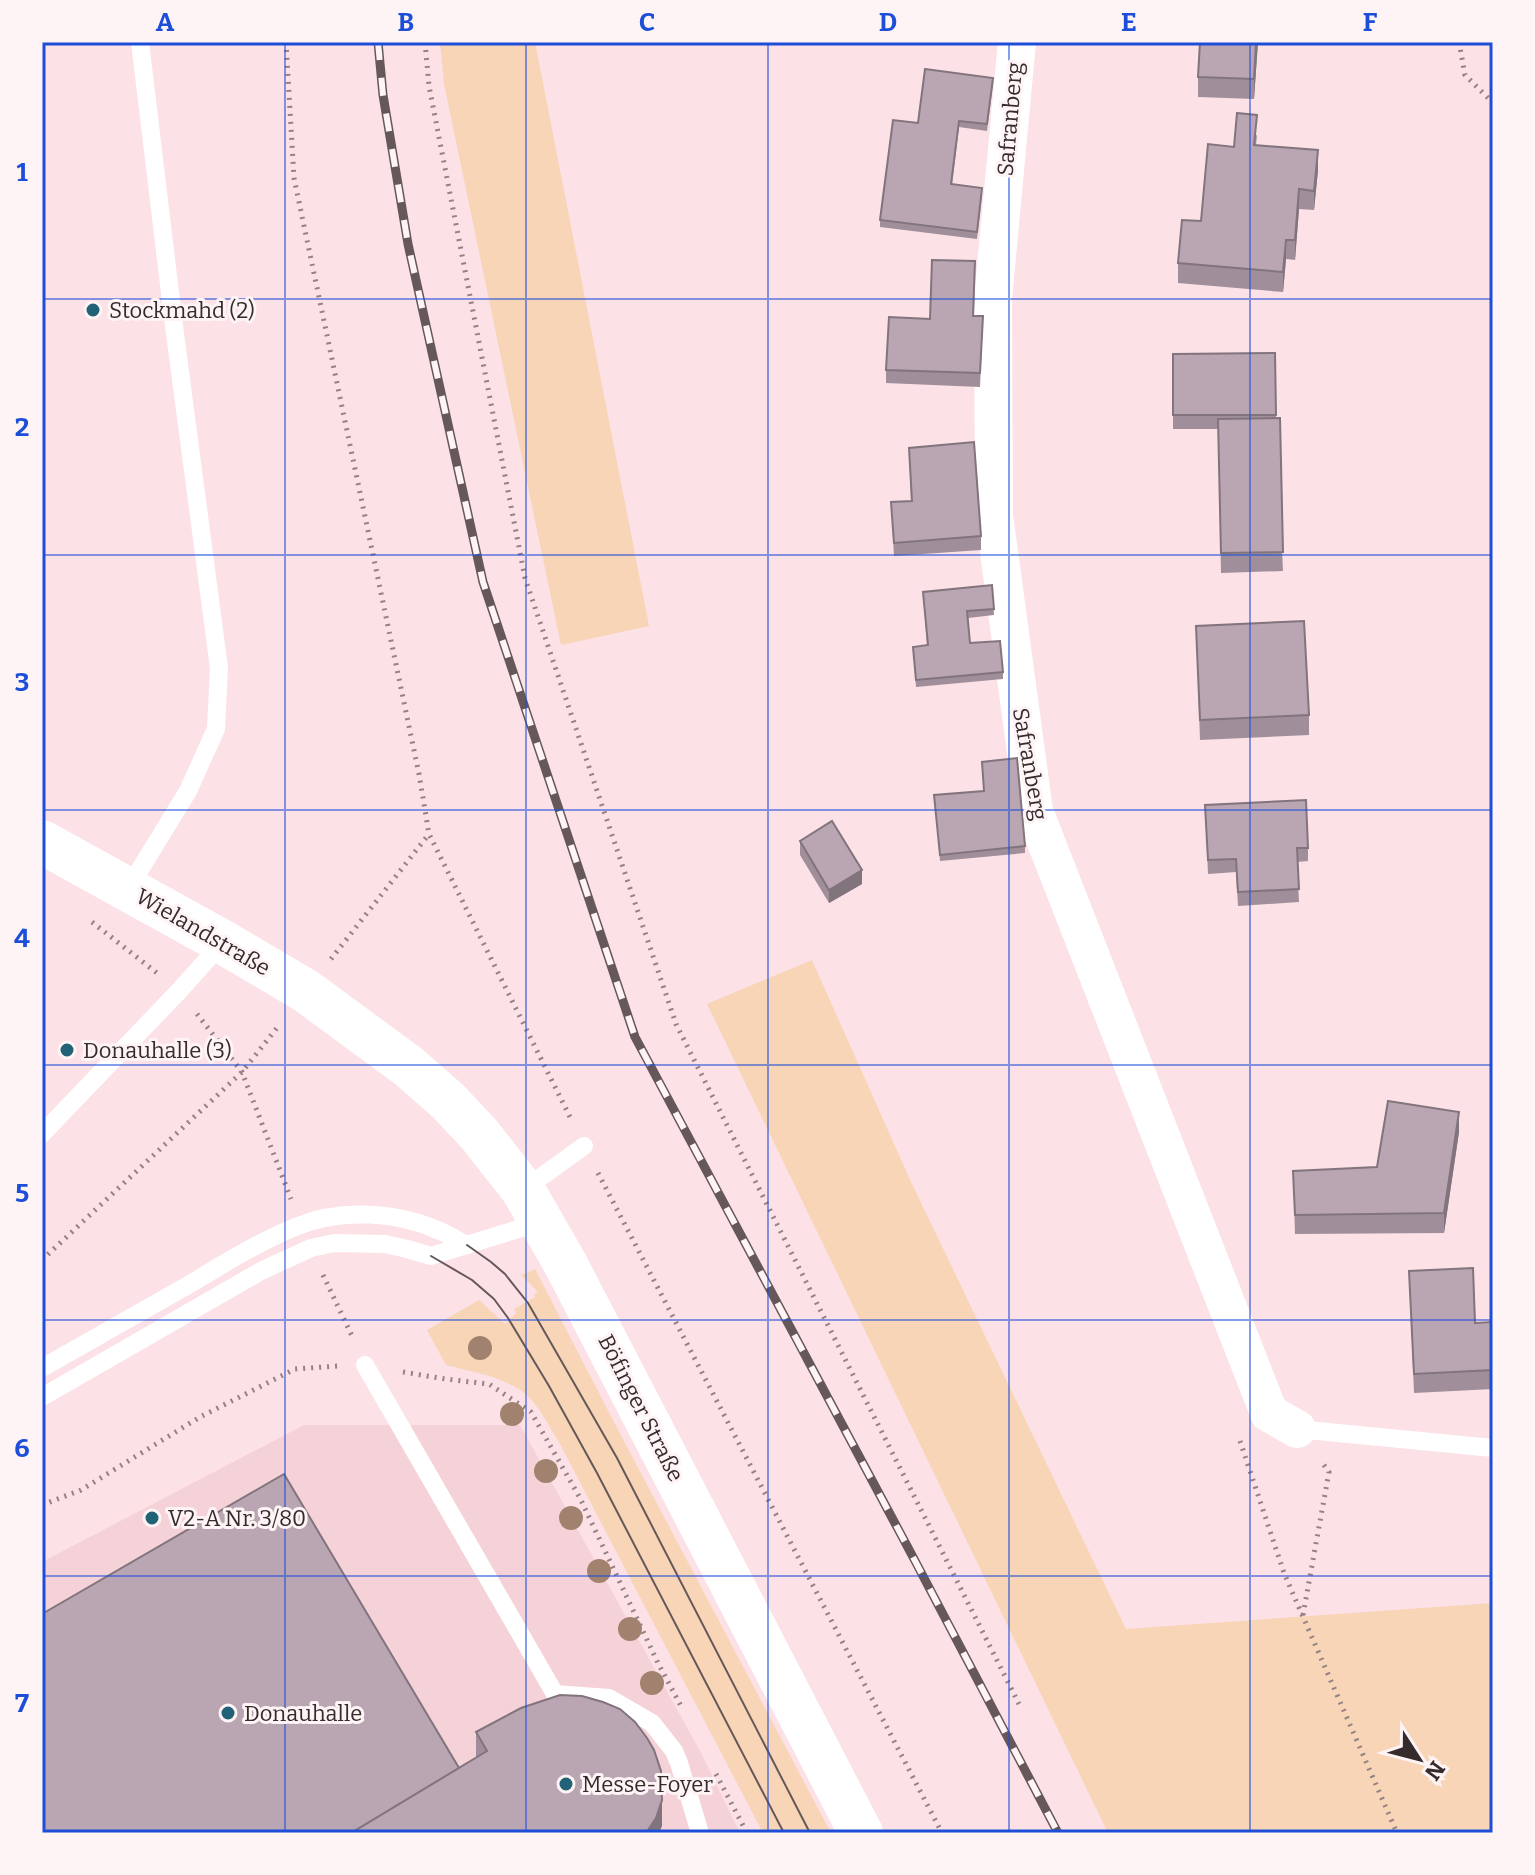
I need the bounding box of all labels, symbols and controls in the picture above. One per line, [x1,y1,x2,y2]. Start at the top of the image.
text: A [156,7,175,38]
text: B [398,7,414,38]
text: C [639,7,655,38]
text: D [879,7,897,38]
text: E [1121,7,1137,38]
text: F [1363,7,1378,38]
street label: Safranberg [992,61,1028,177]
text: 1 [16,157,28,188]
place label: Stockmahd (2) [109,297,255,324]
marker: Stockmahd (2) [84,301,102,319]
text: 2 [15,412,29,443]
text: 3 [15,667,29,698]
street label: Safranberg [1007,706,1053,822]
street label: Wielandstraße [131,883,275,981]
text: 4 [14,923,30,954]
place label: Donauhalle (3) [83,1037,232,1064]
marker: Donauhalle (3) [58,1041,76,1059]
text: 5 [15,1178,29,1209]
street label: Böfinger Straße [592,1330,690,1486]
text: 6 [14,1433,30,1464]
place label: V2-A Nr. 3/80 [168,1505,306,1532]
marker: V2-A Nr. 3/80 [143,1509,161,1527]
text: 7 [15,1688,29,1719]
place label: Donauhalle [244,1700,362,1727]
marker: Donauhalle [219,1704,237,1722]
north arrow [1379,1719,1459,1799]
text: N [1419,1756,1451,1785]
place label: Messe-Foyer [582,1771,713,1798]
marker: Messe-Foyer [557,1775,575,1793]

